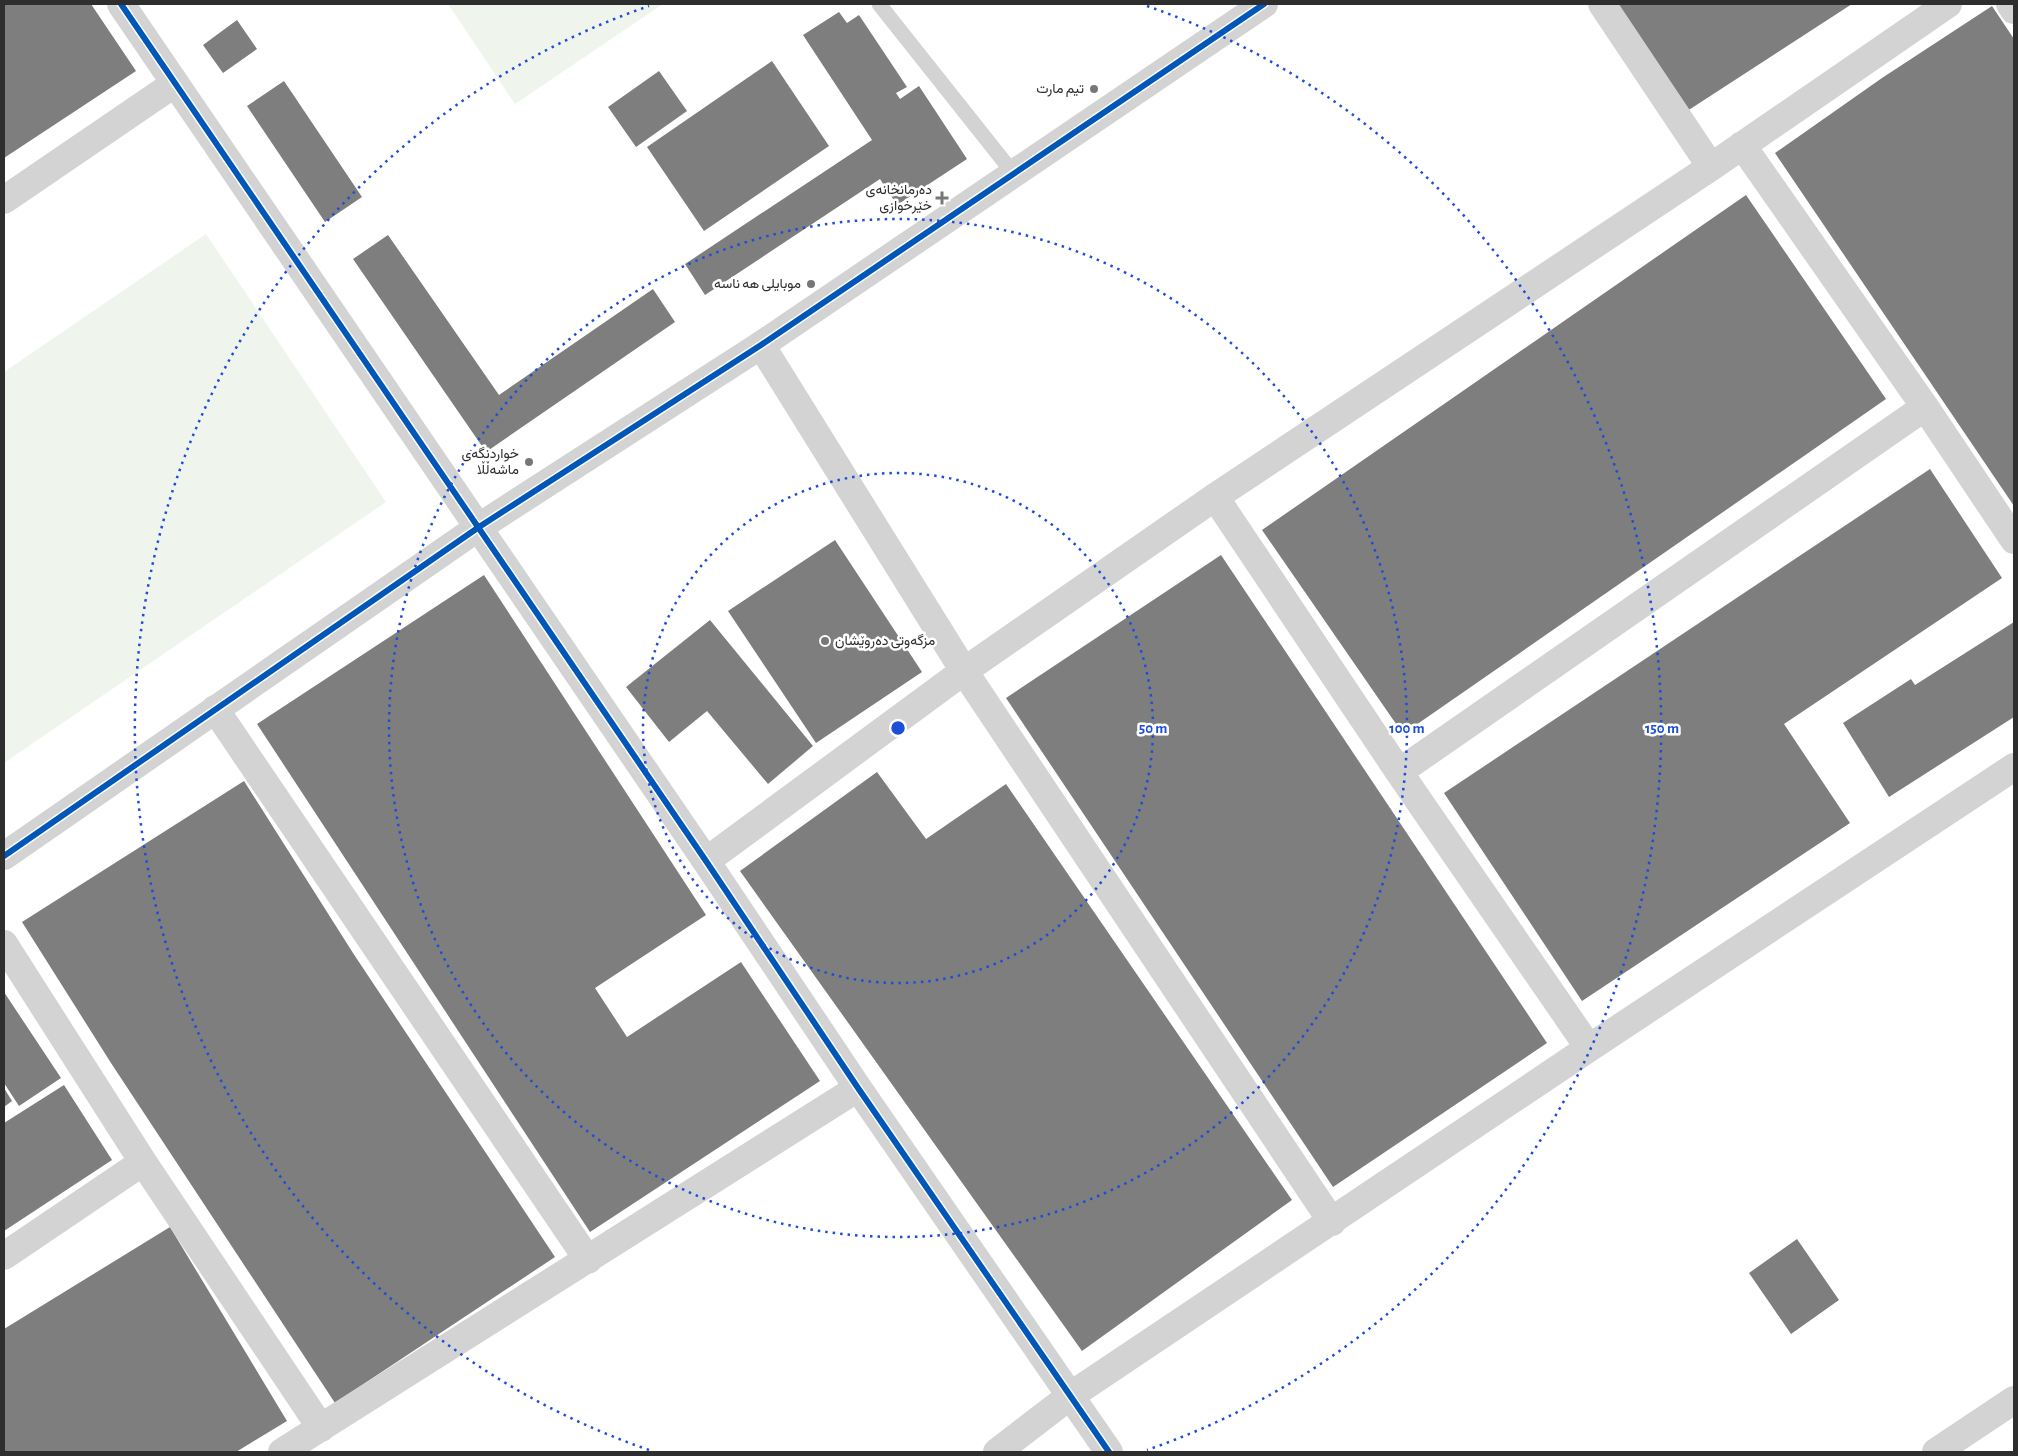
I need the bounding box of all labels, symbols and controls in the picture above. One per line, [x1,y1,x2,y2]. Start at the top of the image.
place label: تیم مارت [1036,82,1084,97]
marker: تیم مارت [1088,83,1100,95]
place label: دەرمانخانەی خێرخوازی [866,183,932,214]
marker: دەرمانخانەی خێرخوازی [936,192,948,204]
place label: موبایلی هه ناسه [714,277,801,292]
marker: موبایلی هه ناسه [805,278,817,290]
place label: خواردنگەی ماشەڵڵا [461,446,519,477]
marker: خواردنگەی ماشەڵڵا [523,456,535,468]
place label: مزگەوتی دەروێشان [835,633,935,649]
marker: مزگەوتی دەروێشان [819,635,831,647]
centre of rings [889,719,907,737]
text: 50 m [1139,721,1167,736]
text: 100 m [1389,721,1425,736]
text: 150 m [1645,721,1679,736]

